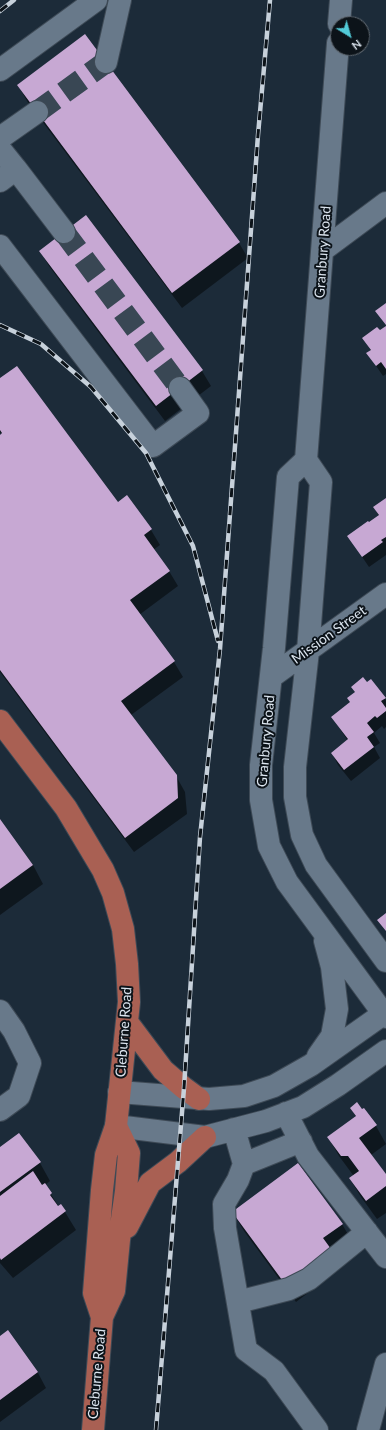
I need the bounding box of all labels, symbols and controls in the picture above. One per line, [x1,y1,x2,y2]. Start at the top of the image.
north arrow [330,16,370,56]
text: N [350,37,364,53]
street label: Granbury Road [311,205,335,299]
street label: Mission Street [288,602,370,668]
street label: Granbury Road [254,694,278,788]
street label: Cleburne Road [112,986,136,1078]
street label: Cleburne Road [85,1328,109,1420]

